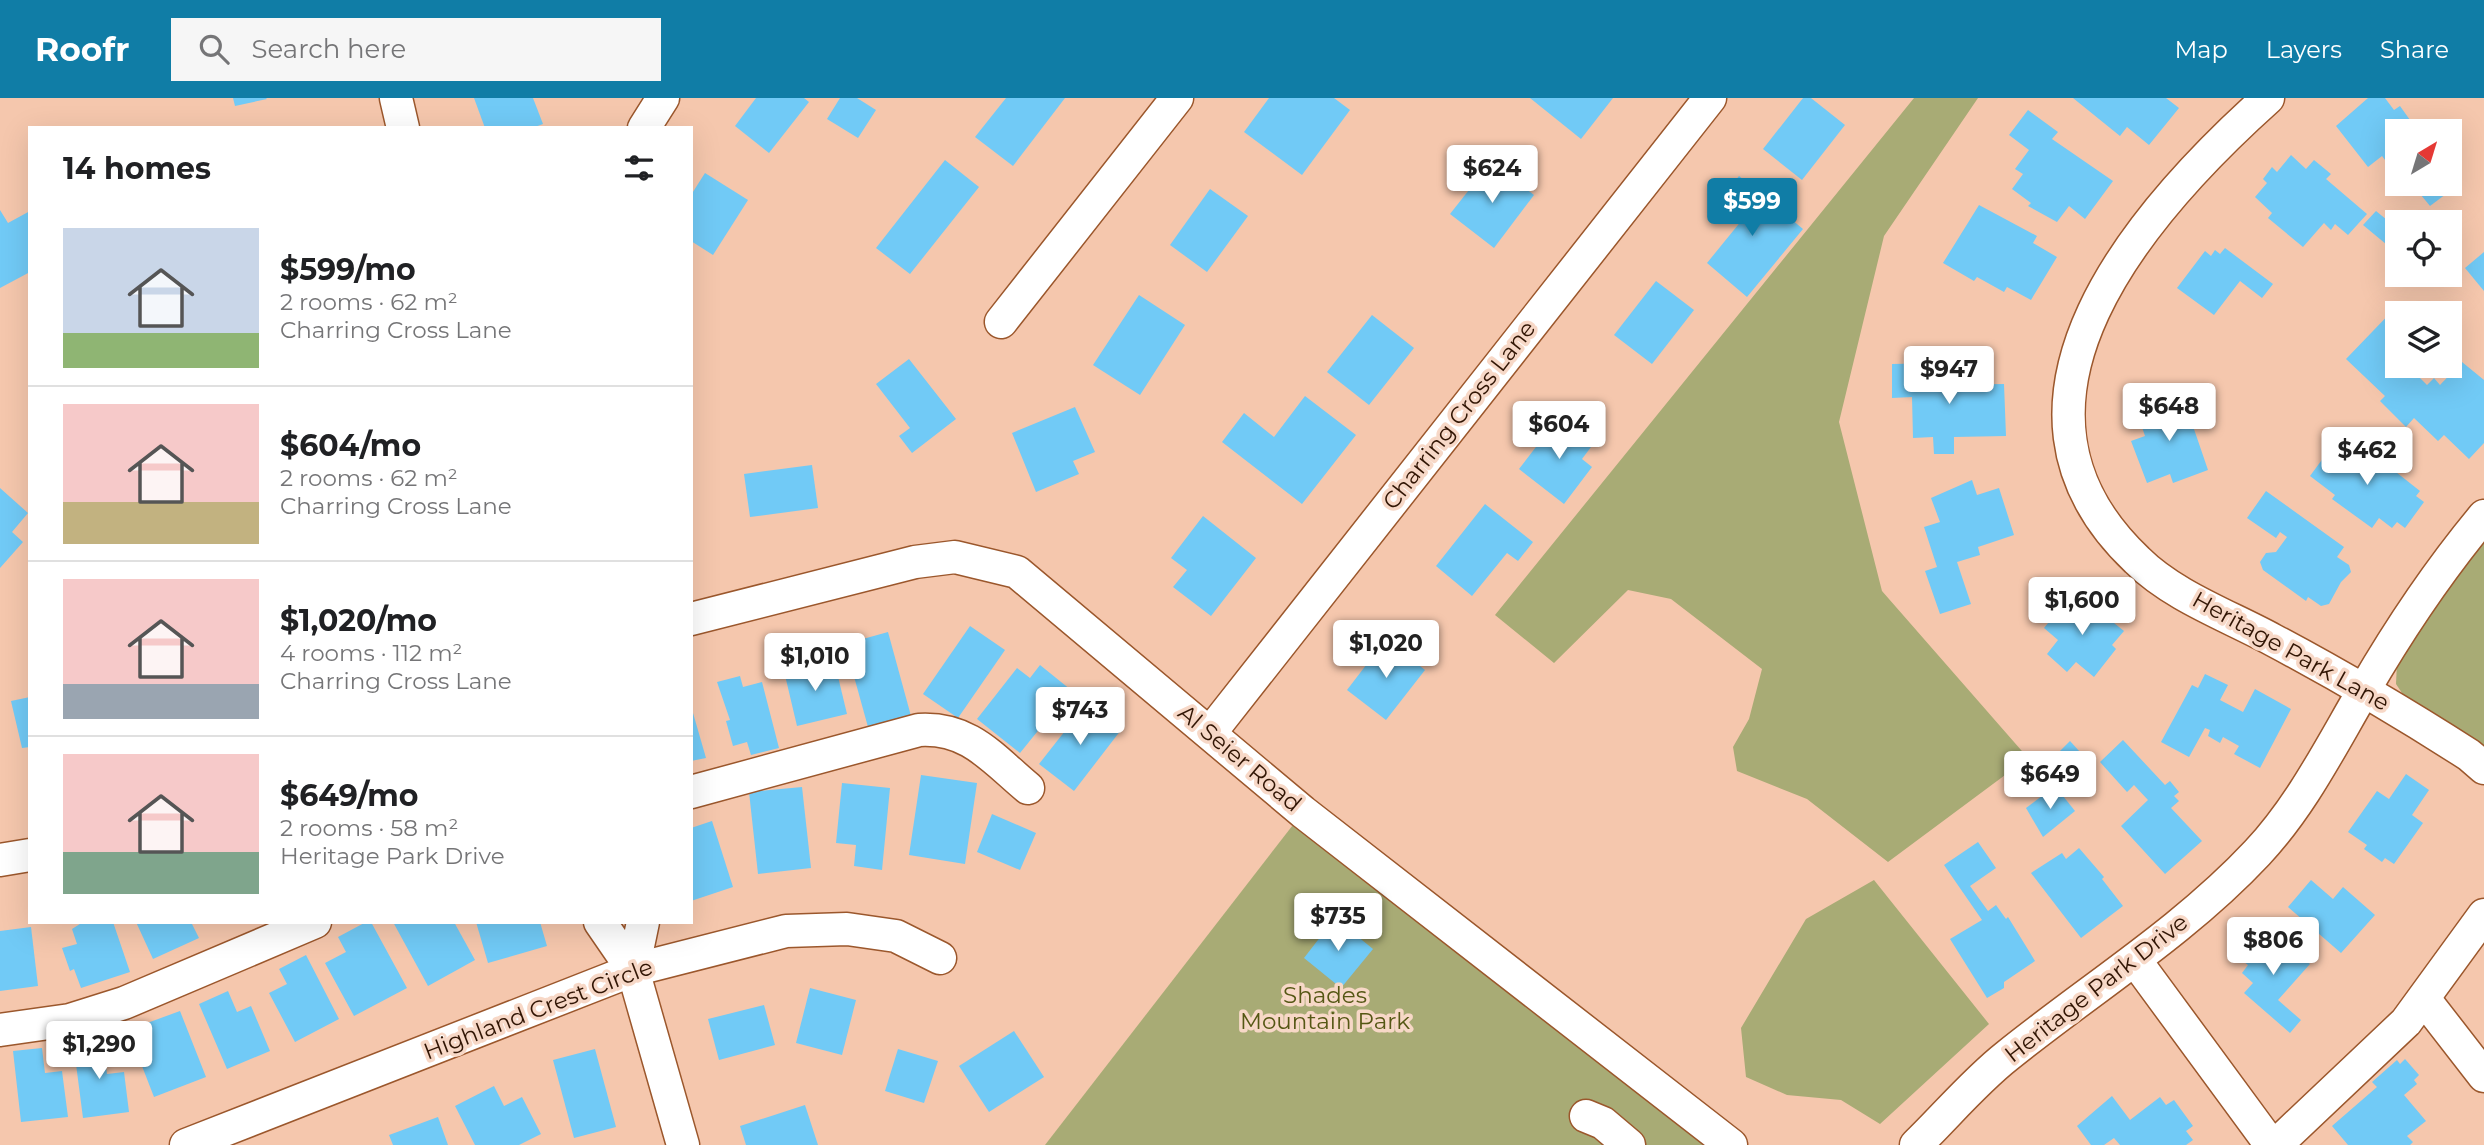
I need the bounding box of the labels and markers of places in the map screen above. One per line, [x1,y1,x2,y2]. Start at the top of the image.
pin: $624 [1451,146,1533,205]
pin: $599 [1711,178,1793,238]
pin: $947 [1908,346,1990,406]
pin: $648 [2128,384,2210,443]
pin: $604 [1518,402,1600,461]
pin: $462 [2326,428,2408,487]
pin: $1,600 [2025,578,2139,637]
pin: $1,020 [1329,620,1443,680]
pin: $1,010 [758,634,872,693]
pin: $743 [1039,688,1121,747]
pin: $649 [2009,752,2091,811]
pin: $735 [1297,894,1379,953]
pin: $806 [2232,918,2314,977]
pin: $1,290 [42,1021,156,1081]

